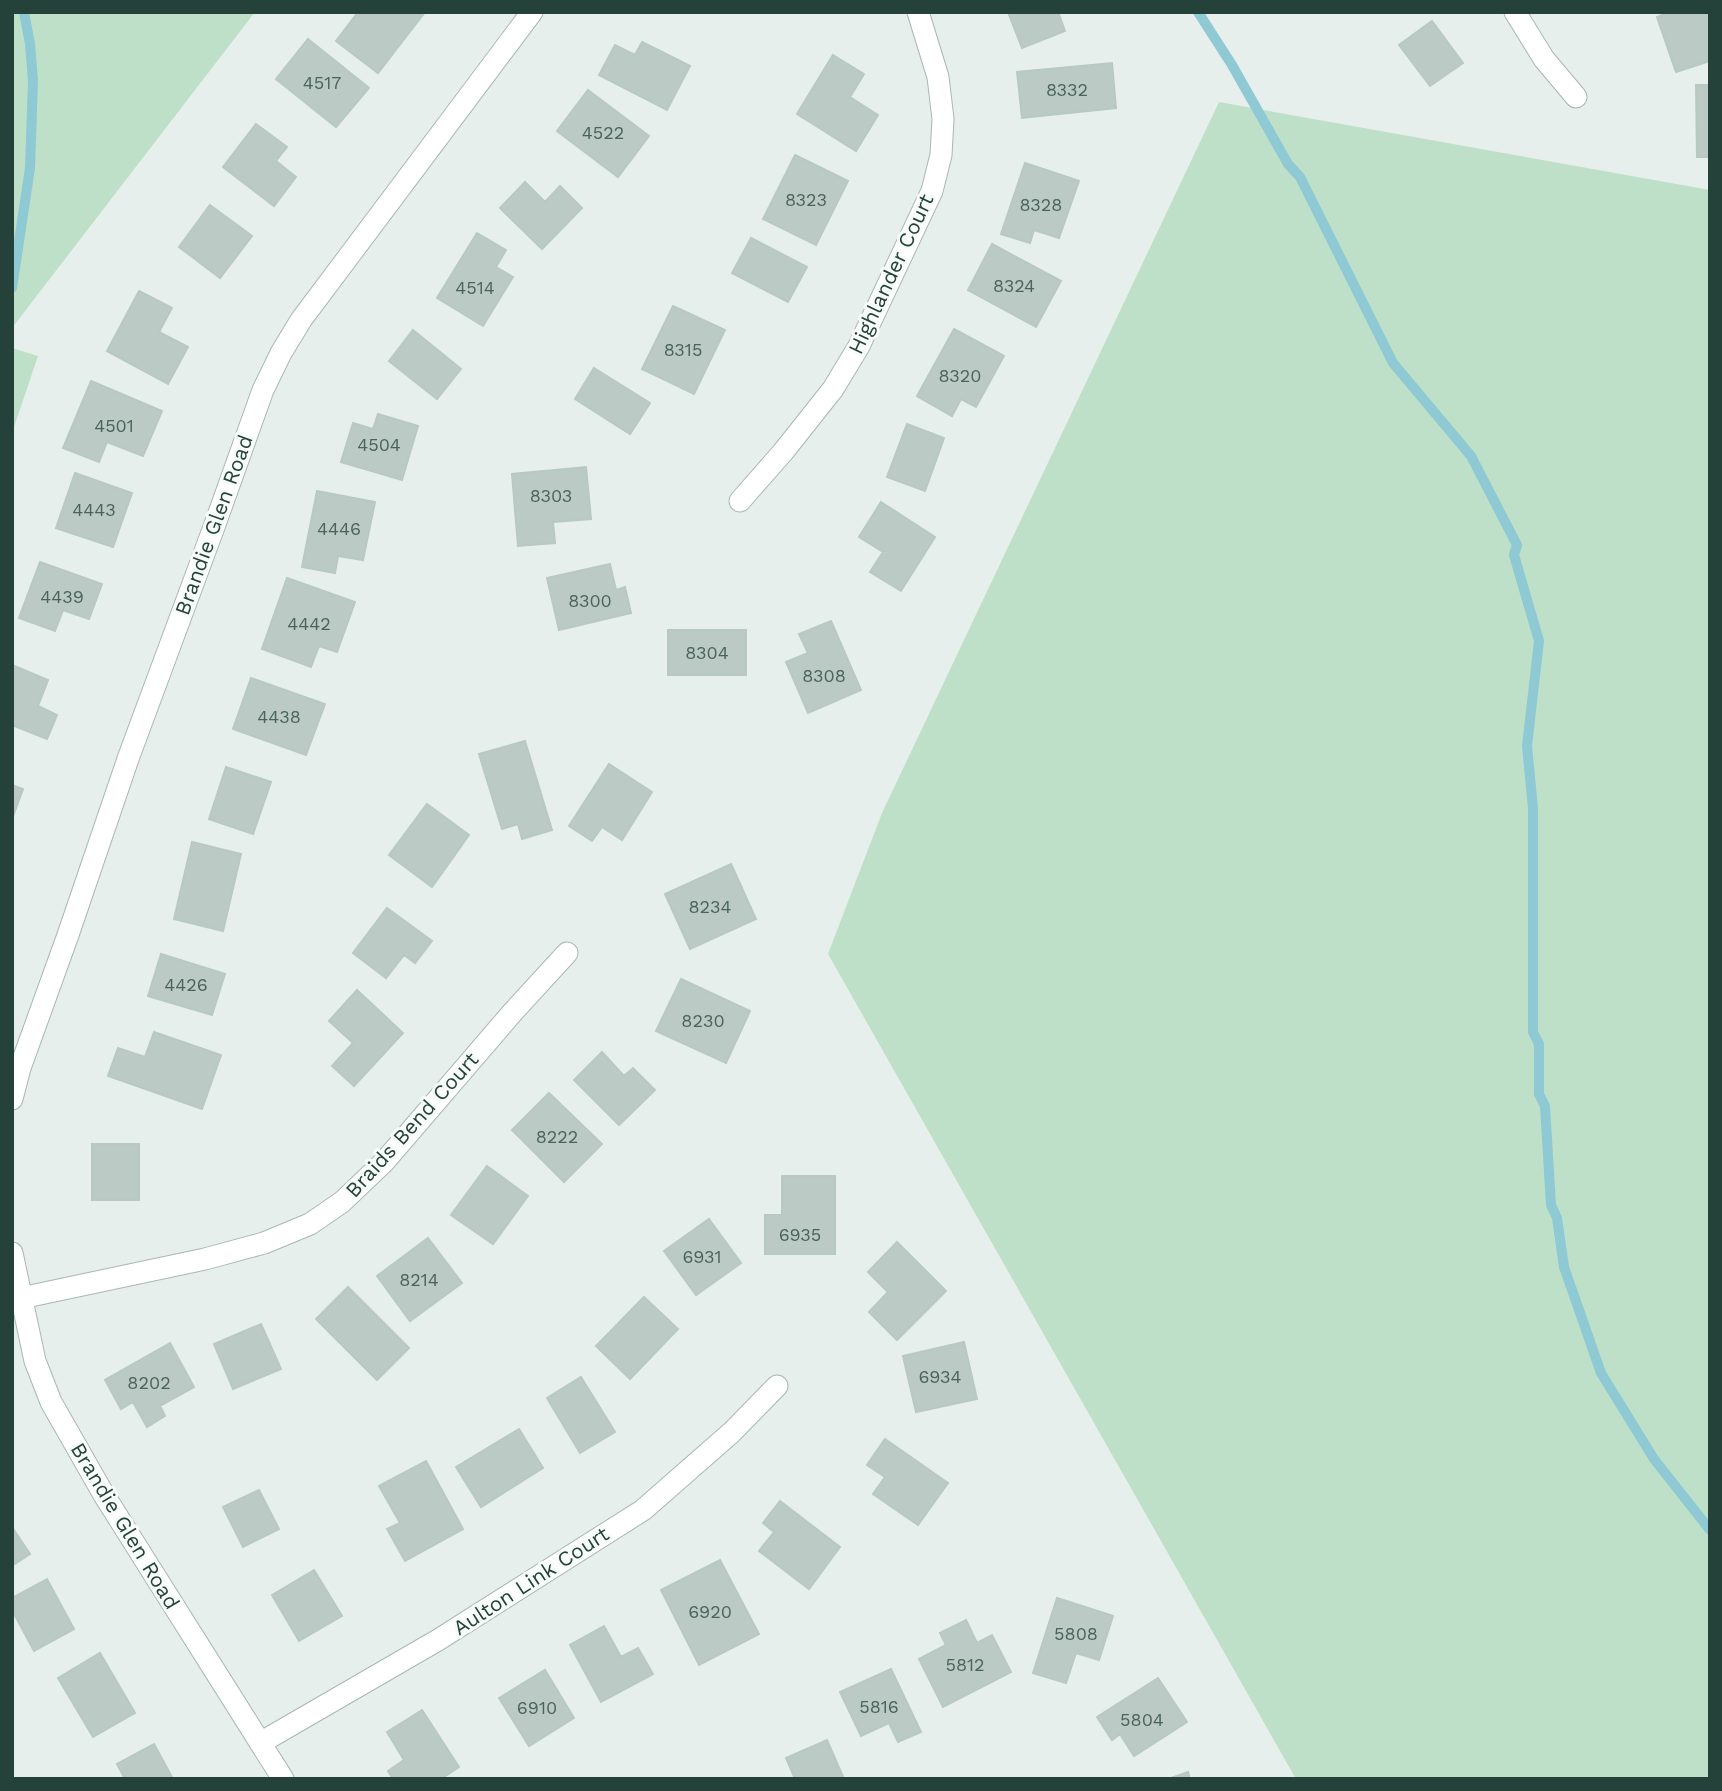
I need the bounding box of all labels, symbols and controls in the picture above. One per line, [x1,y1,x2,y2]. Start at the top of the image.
house number: 4517 [303,72,341,93]
house number: 8332 [1046,79,1088,100]
house number: 4522 [582,122,624,143]
house number: 8323 [785,189,827,210]
street label: Highlander Court [843,190,939,358]
house number: 8328 [1020,194,1062,215]
house number: 8324 [993,275,1035,296]
house number: 4514 [455,277,495,298]
house number: 8315 [664,339,702,360]
house number: 8320 [939,365,981,386]
house number: 4501 [94,415,134,436]
street label: Brandie Glen Road [169,431,258,618]
house number: 4504 [357,434,401,455]
house number: 8303 [530,485,572,506]
house number: 4443 [72,499,116,520]
house number: 4446 [317,518,361,539]
house number: 4439 [40,586,84,607]
house number: 8300 [568,590,612,611]
house number: 4442 [287,613,331,634]
house number: 8304 [685,642,729,663]
house number: 8308 [802,665,846,686]
house number: 4438 [257,706,301,727]
house number: 8234 [688,896,732,917]
house number: 4426 [164,974,208,995]
house number: 8230 [681,1010,725,1031]
street label: Braids Bend Court [340,1047,484,1202]
house number: 8222 [536,1126,578,1147]
house number: 6935 [779,1224,821,1245]
house number: 6931 [682,1246,722,1267]
house number: 8214 [399,1269,439,1290]
house number: 6934 [918,1366,962,1387]
house number: 8202 [127,1372,171,1393]
street label: Brandie Glen Road [66,1438,185,1614]
street label: Aulton Link Court [448,1521,613,1640]
house number: 6920 [688,1601,732,1622]
house number: 5808 [1054,1623,1098,1644]
house number: 5812 [945,1654,985,1675]
house number: 5816 [859,1696,899,1717]
house number: 6910 [517,1697,557,1718]
house number: 5804 [1120,1709,1164,1730]

